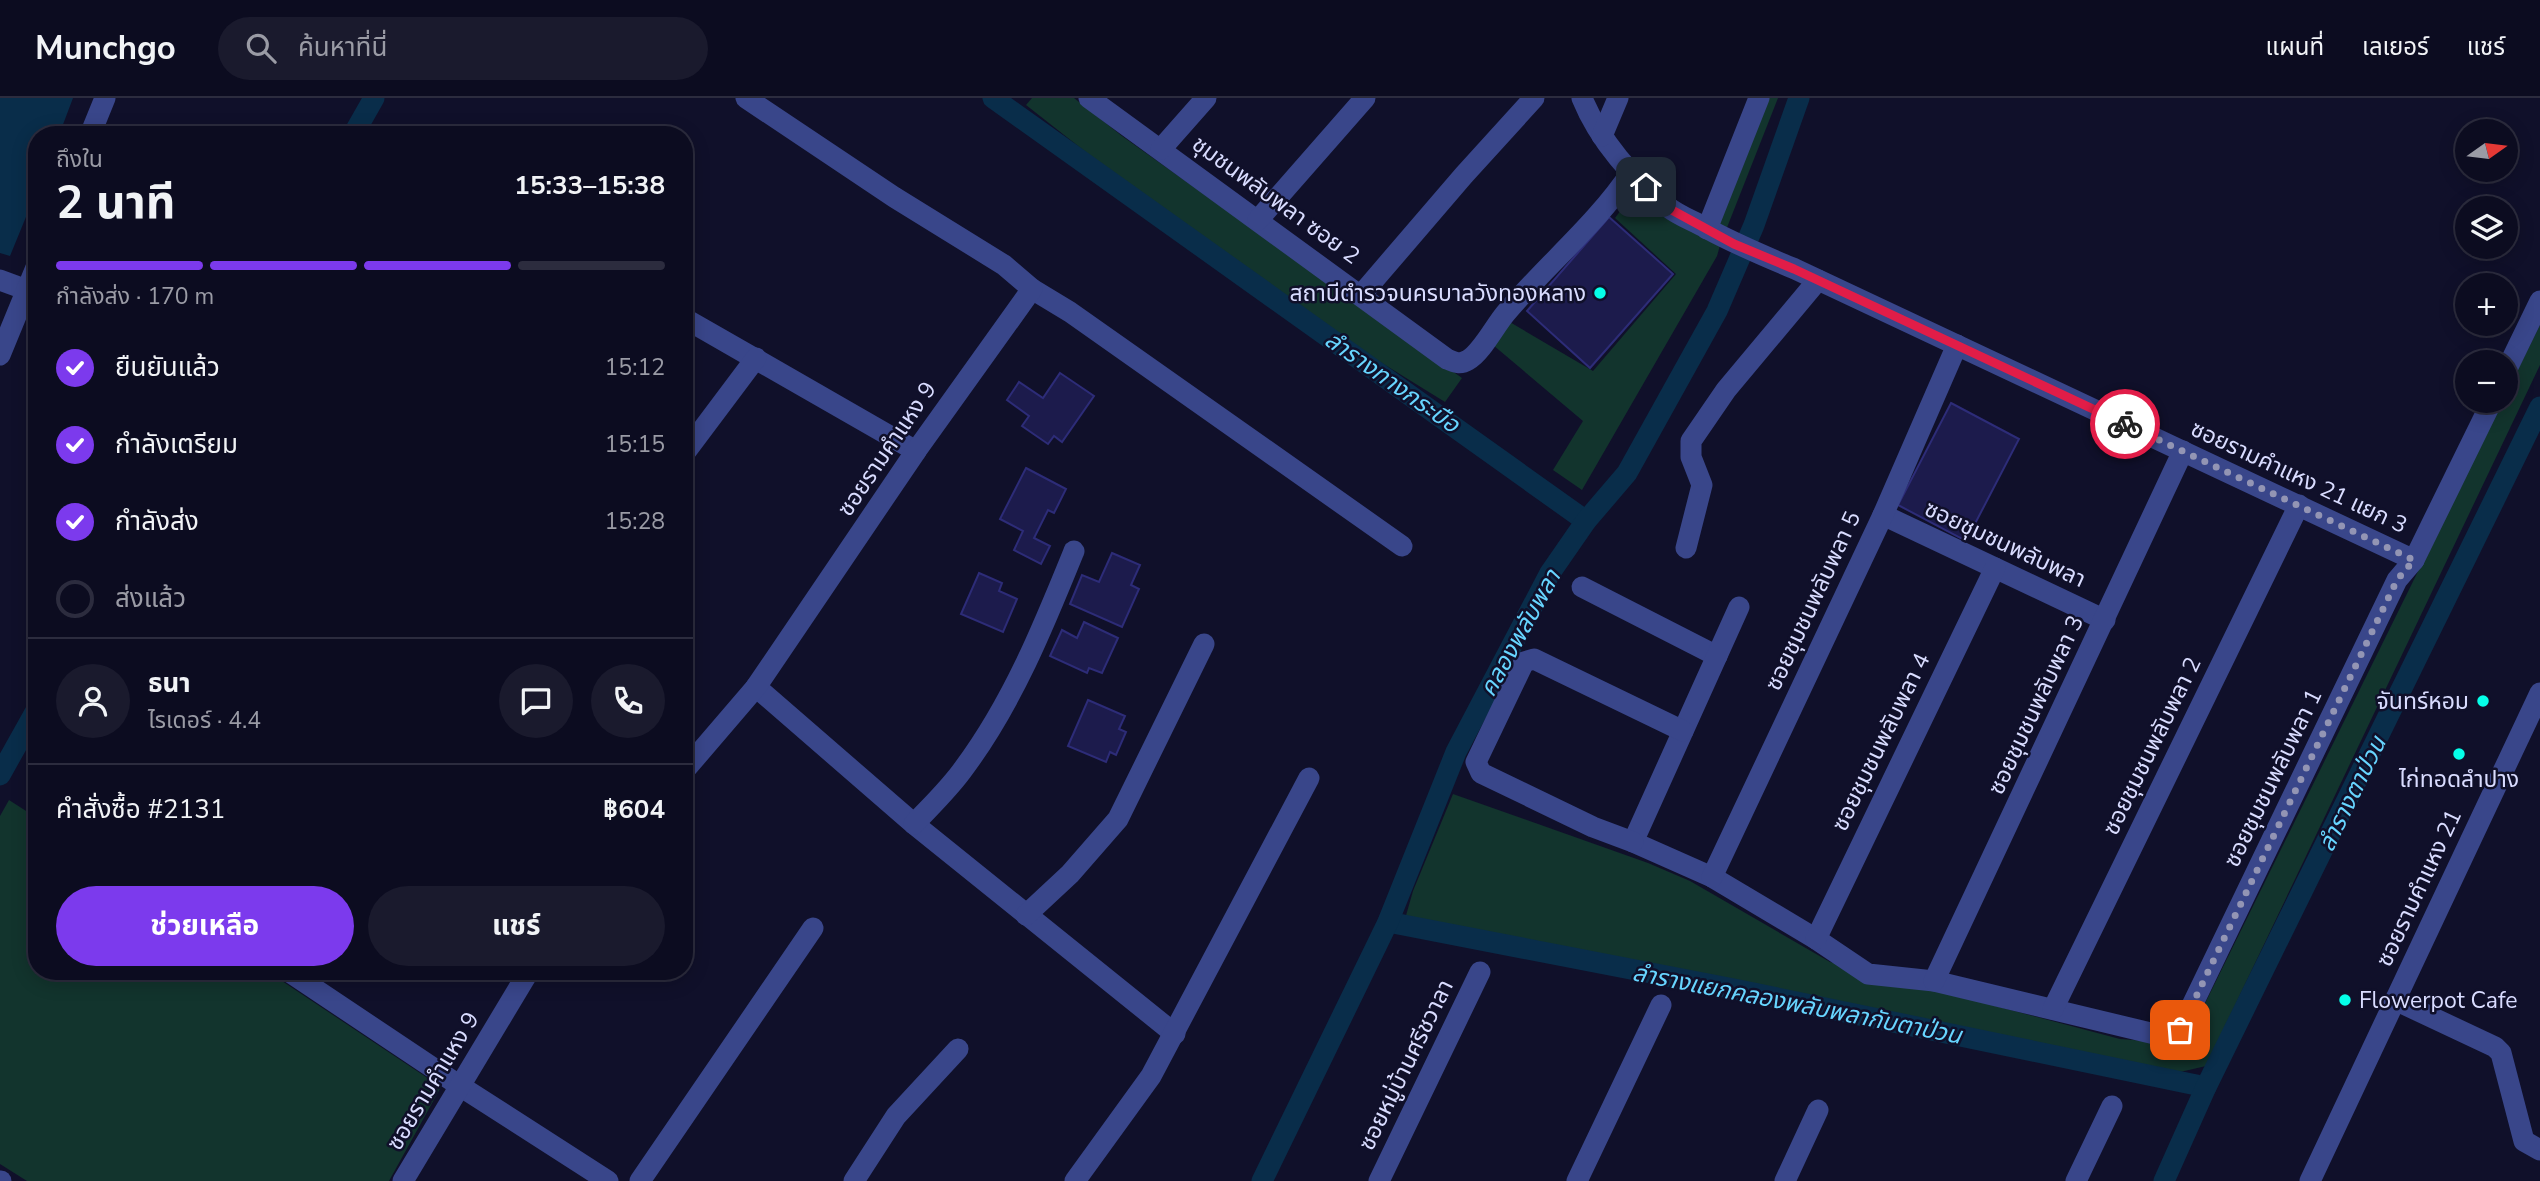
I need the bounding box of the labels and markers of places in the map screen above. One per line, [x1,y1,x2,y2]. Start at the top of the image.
pin [1616,157,1676,217]
place label: สถานีตำรวจนครบาลวังทองหลาง [1289,278,1586,309]
marker: สถานีตำรวจนครบาลวังทองหลาง [1592,285,1608,301]
place label: จันทร์หอม [2377,686,2469,717]
marker: จันทร์หอม [2475,693,2491,709]
marker: ไก่ทอดลำปาง [2451,746,2467,762]
place label: ไก่ทอดลำปาง [2398,764,2519,795]
place label: Flowerpot Cafe [2359,985,2517,1016]
marker: Flowerpot Cafe [2337,992,2353,1008]
pin [2150,1000,2210,1060]

